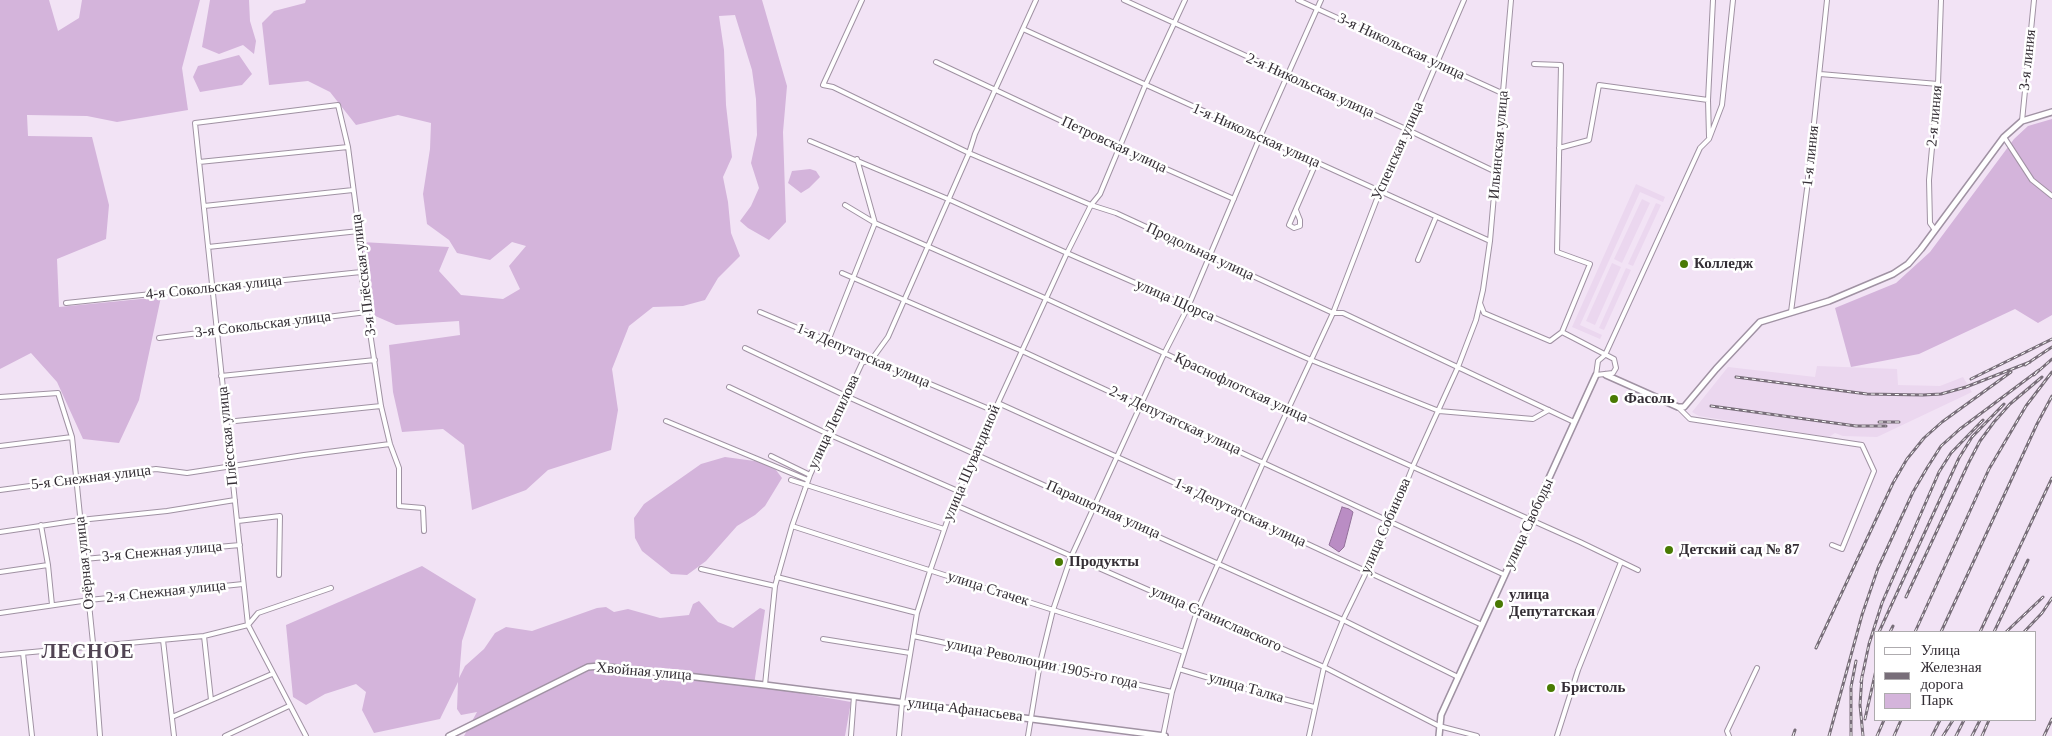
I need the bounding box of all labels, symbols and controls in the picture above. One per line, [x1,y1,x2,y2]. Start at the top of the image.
street label: 3-я Никольская улица [1335,10,1467,84]
street label: 3-я линия [2016,28,2040,92]
street label: 2-я Никольская улица [1243,50,1377,122]
street label: 2-я линия [1923,85,1947,147]
street label: Ильинская улица [1485,90,1513,200]
street label: Успенская улица [1368,99,1428,203]
street label: 1-я Никольская улица [1189,100,1323,172]
street label: Петровская улица [1058,113,1170,177]
street label: 1-я линия [1799,124,1823,188]
street label: 3-я Плёсская улица [348,213,380,337]
street label: Продольная улица [1143,219,1257,285]
place label: Колледж [1694,255,1753,273]
marker: Колледж [1678,258,1690,270]
street label: 4-я Сокольская улица [145,272,283,304]
street label: улица Щорса [1133,276,1217,326]
street label: 3-я Сокольская улица [194,308,332,342]
street label: 1-я Депутатская улица [793,320,933,392]
street label: Краснофлотская улица [1171,349,1311,427]
street label: улица Лепилова [804,372,864,472]
street label: 2-я Депутатская улица [1106,383,1244,459]
street label: Плёсская улица [214,385,242,487]
place label: Фасоль [1624,390,1675,408]
marker: Фасоль [1608,393,1620,405]
street label: улица Шувандиной [939,402,1005,524]
street label: 5-я Снежная улица [30,462,152,494]
street label: 1-я Депутатская улица [1171,475,1309,551]
street label: улица Собинова [1357,475,1415,577]
street label: улица Свободы [1500,476,1558,572]
street label: Парашютная улица [1043,477,1163,543]
street label: Озёрная улица [71,516,99,610]
street label: 3-я Снежная улица [101,538,223,566]
place label: Детский сад № 87 [1679,541,1800,559]
marker: Детский сад № 87 [1663,544,1675,556]
place label: Продукты [1069,553,1139,571]
marker: Продукты [1053,556,1065,568]
street label: улица Стачек [945,567,1031,611]
street label: 2-я Снежная улица [105,577,227,607]
street label: улица Станиславского [1148,582,1284,656]
place label: улица Депутатская [1509,586,1595,621]
marker: улица Депутатская [1493,598,1505,610]
legend [1874,631,2037,721]
street label: улица Революции 1905-го года [944,635,1140,693]
district label: ЛЕСНОЕ [41,641,135,665]
text: Улица [1921,642,1960,658]
street label: Хвойная улица [596,659,692,685]
text: Железная дорога [1920,659,1982,692]
street label: улица Талка [1206,669,1286,707]
place label: Бристоль [1561,679,1625,697]
marker: Бристоль [1545,682,1557,694]
text: Парк [1921,692,1953,708]
street label: улица Афанасьева [906,694,1024,726]

